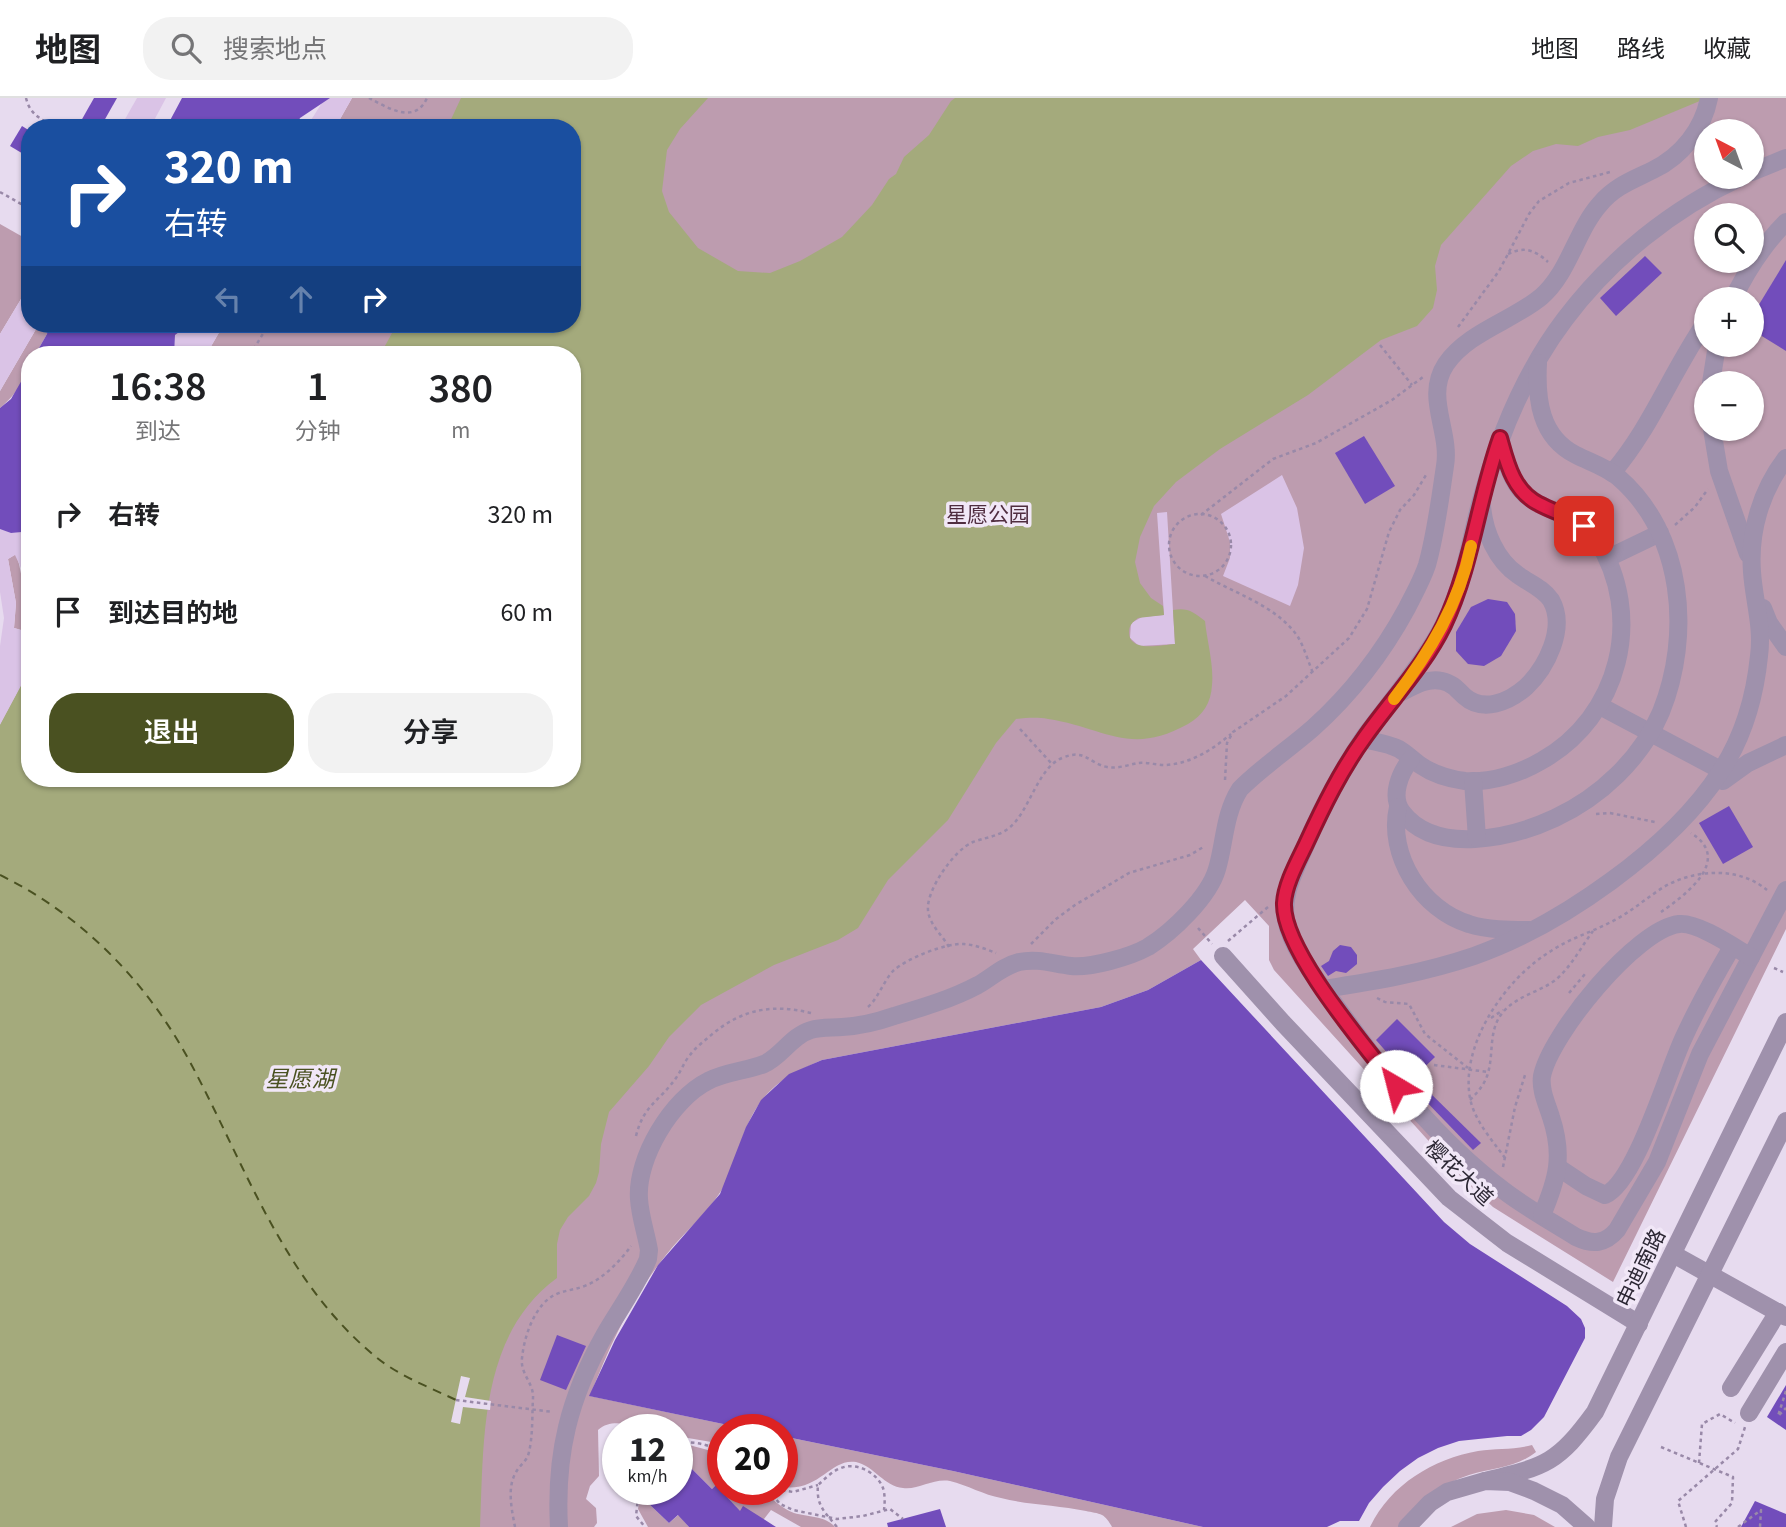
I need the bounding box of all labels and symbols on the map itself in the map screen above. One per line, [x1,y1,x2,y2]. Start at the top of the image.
north arrow [1694,119,1764,189]
pin [1554,496,1614,556]
park label: 星愿公园 [946,500,1030,530]
position arrow [1359,1049,1433,1123]
water label: 星愿湖 [266,1063,338,1096]
street label: 樱花大道 [1418,1133,1500,1213]
street label: 申迪南路 [1609,1224,1673,1312]
speed limit sign: 20 [707,1414,798,1505]

